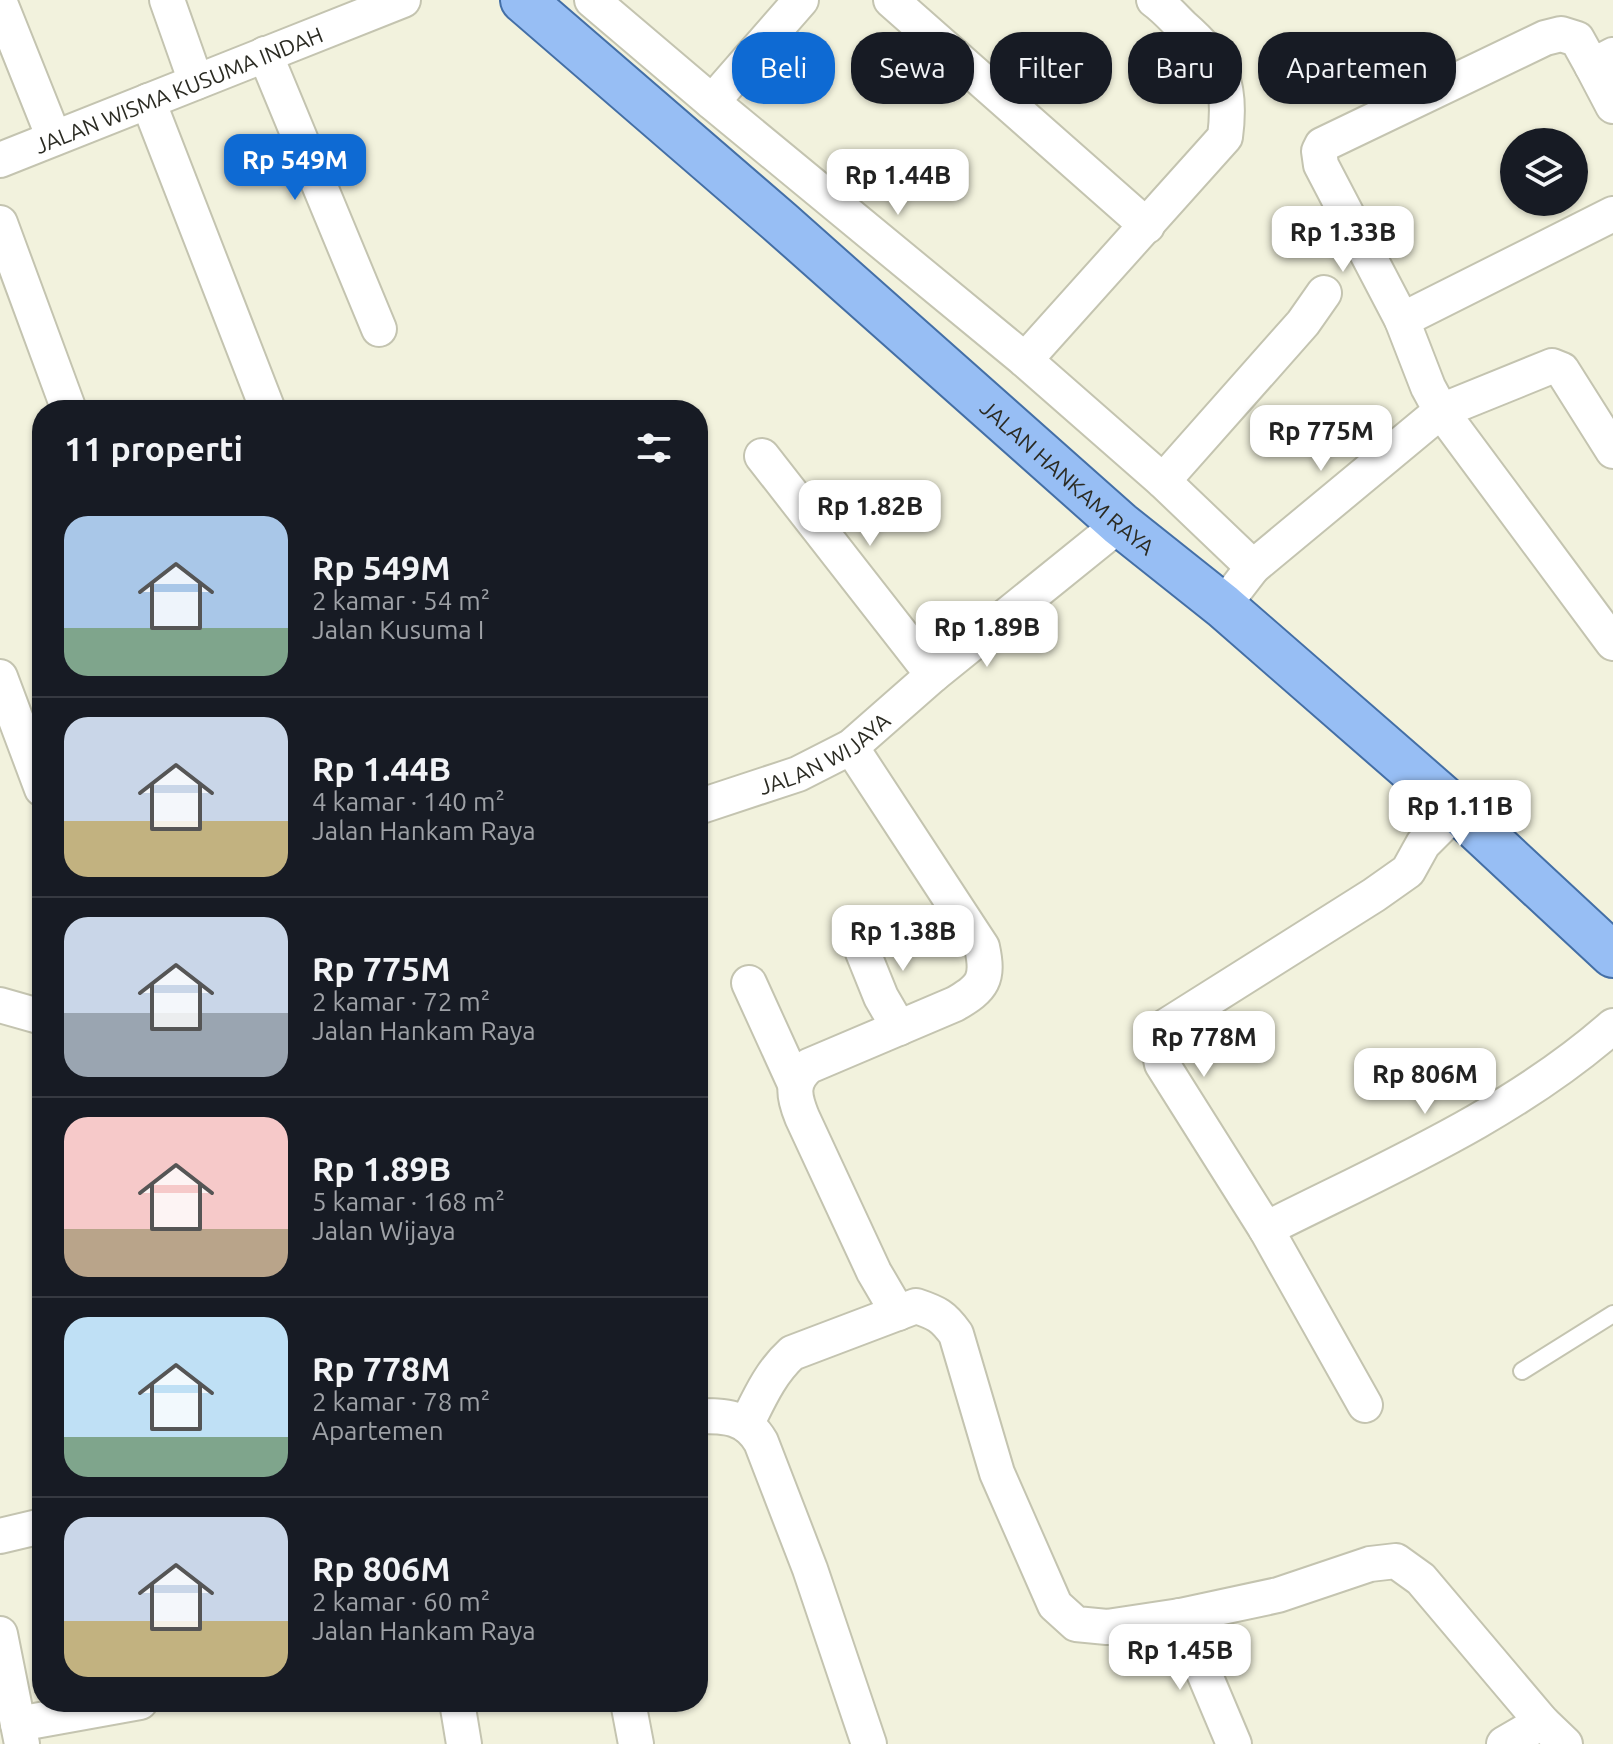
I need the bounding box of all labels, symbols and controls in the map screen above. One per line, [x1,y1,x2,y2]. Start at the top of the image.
street label: JALAN WISMA KUSUMA INDAH [31,21,326,158]
chip: Beli [732,32,835,104]
chip: Sewa [851,32,974,104]
chip: Filter [990,32,1112,104]
chip: Baru [1128,32,1242,104]
chip: Apartemen [1258,32,1456,104]
map controls [1500,128,1588,216]
button: layers [1500,128,1588,216]
pin: Rp 549M [221,134,369,202]
text: Rp 549M [242,145,348,174]
pin: Rp 1.44B [815,149,981,217]
text: Rp 1.44B [845,160,951,189]
pin: Rp 1.33B [1260,206,1426,274]
text: Rp 1.33B [1290,217,1396,246]
street label: JALAN HANKAM RAYA [976,394,1160,560]
pin: Rp 775M [1247,405,1395,473]
text: Rp 775M [1268,416,1374,445]
icon: filters [632,426,676,470]
text: 11 properti [64,429,243,467]
pin: Rp 1.82B [787,480,953,548]
text: Rp 1.82B [817,491,923,520]
icon: home [128,548,224,644]
text: Rp 549M [312,548,451,586]
text: 2 kamar · 54 m² [312,586,490,615]
pin: Rp 1.89B [904,601,1070,669]
text: Rp 1.89B [934,612,1040,641]
text: Jalan Kusuma I [312,615,484,644]
street label: JALAN WIJAYA [755,706,895,799]
icon: home [128,749,224,845]
text: Rp 1.44B [312,749,451,787]
pin: Rp 1.11B [1377,780,1543,848]
text: 4 kamar · 140 m² [312,787,505,816]
text: Rp 1.11B [1407,791,1513,820]
text: Jalan Hankam Raya [312,816,536,845]
pin: Rp 1.38B [820,905,986,973]
text: Rp 1.38B [850,916,956,945]
icon: home [128,949,224,1045]
text: Rp 775M [312,949,451,987]
text: 2 kamar · 72 m² [312,987,490,1016]
pin: Rp 778M [1130,1011,1278,1079]
text: Jalan Hankam Raya [312,1016,536,1045]
text: Rp 778M [1151,1022,1257,1051]
pin: Rp 806M [1351,1048,1499,1116]
text: Rp 806M [1372,1059,1478,1088]
icon: home [128,1149,224,1245]
text: Rp 1.89B [312,1149,451,1187]
text: 5 kamar · 168 m² [312,1187,505,1216]
text: Jalan Wijaya [312,1216,456,1245]
icon: home [128,1349,224,1445]
text: Rp 778M [312,1349,451,1387]
text: 2 kamar · 78 m² [312,1387,490,1416]
text: Apartemen [312,1416,443,1445]
icon: home [128,1549,224,1645]
text: Rp 806M [312,1549,451,1587]
text: 2 kamar · 60 m² [312,1587,490,1616]
text: Jalan Hankam Raya [312,1616,536,1645]
pin: Rp 1.45B [1097,1624,1263,1692]
text: Rp 1.45B [1127,1635,1233,1664]

